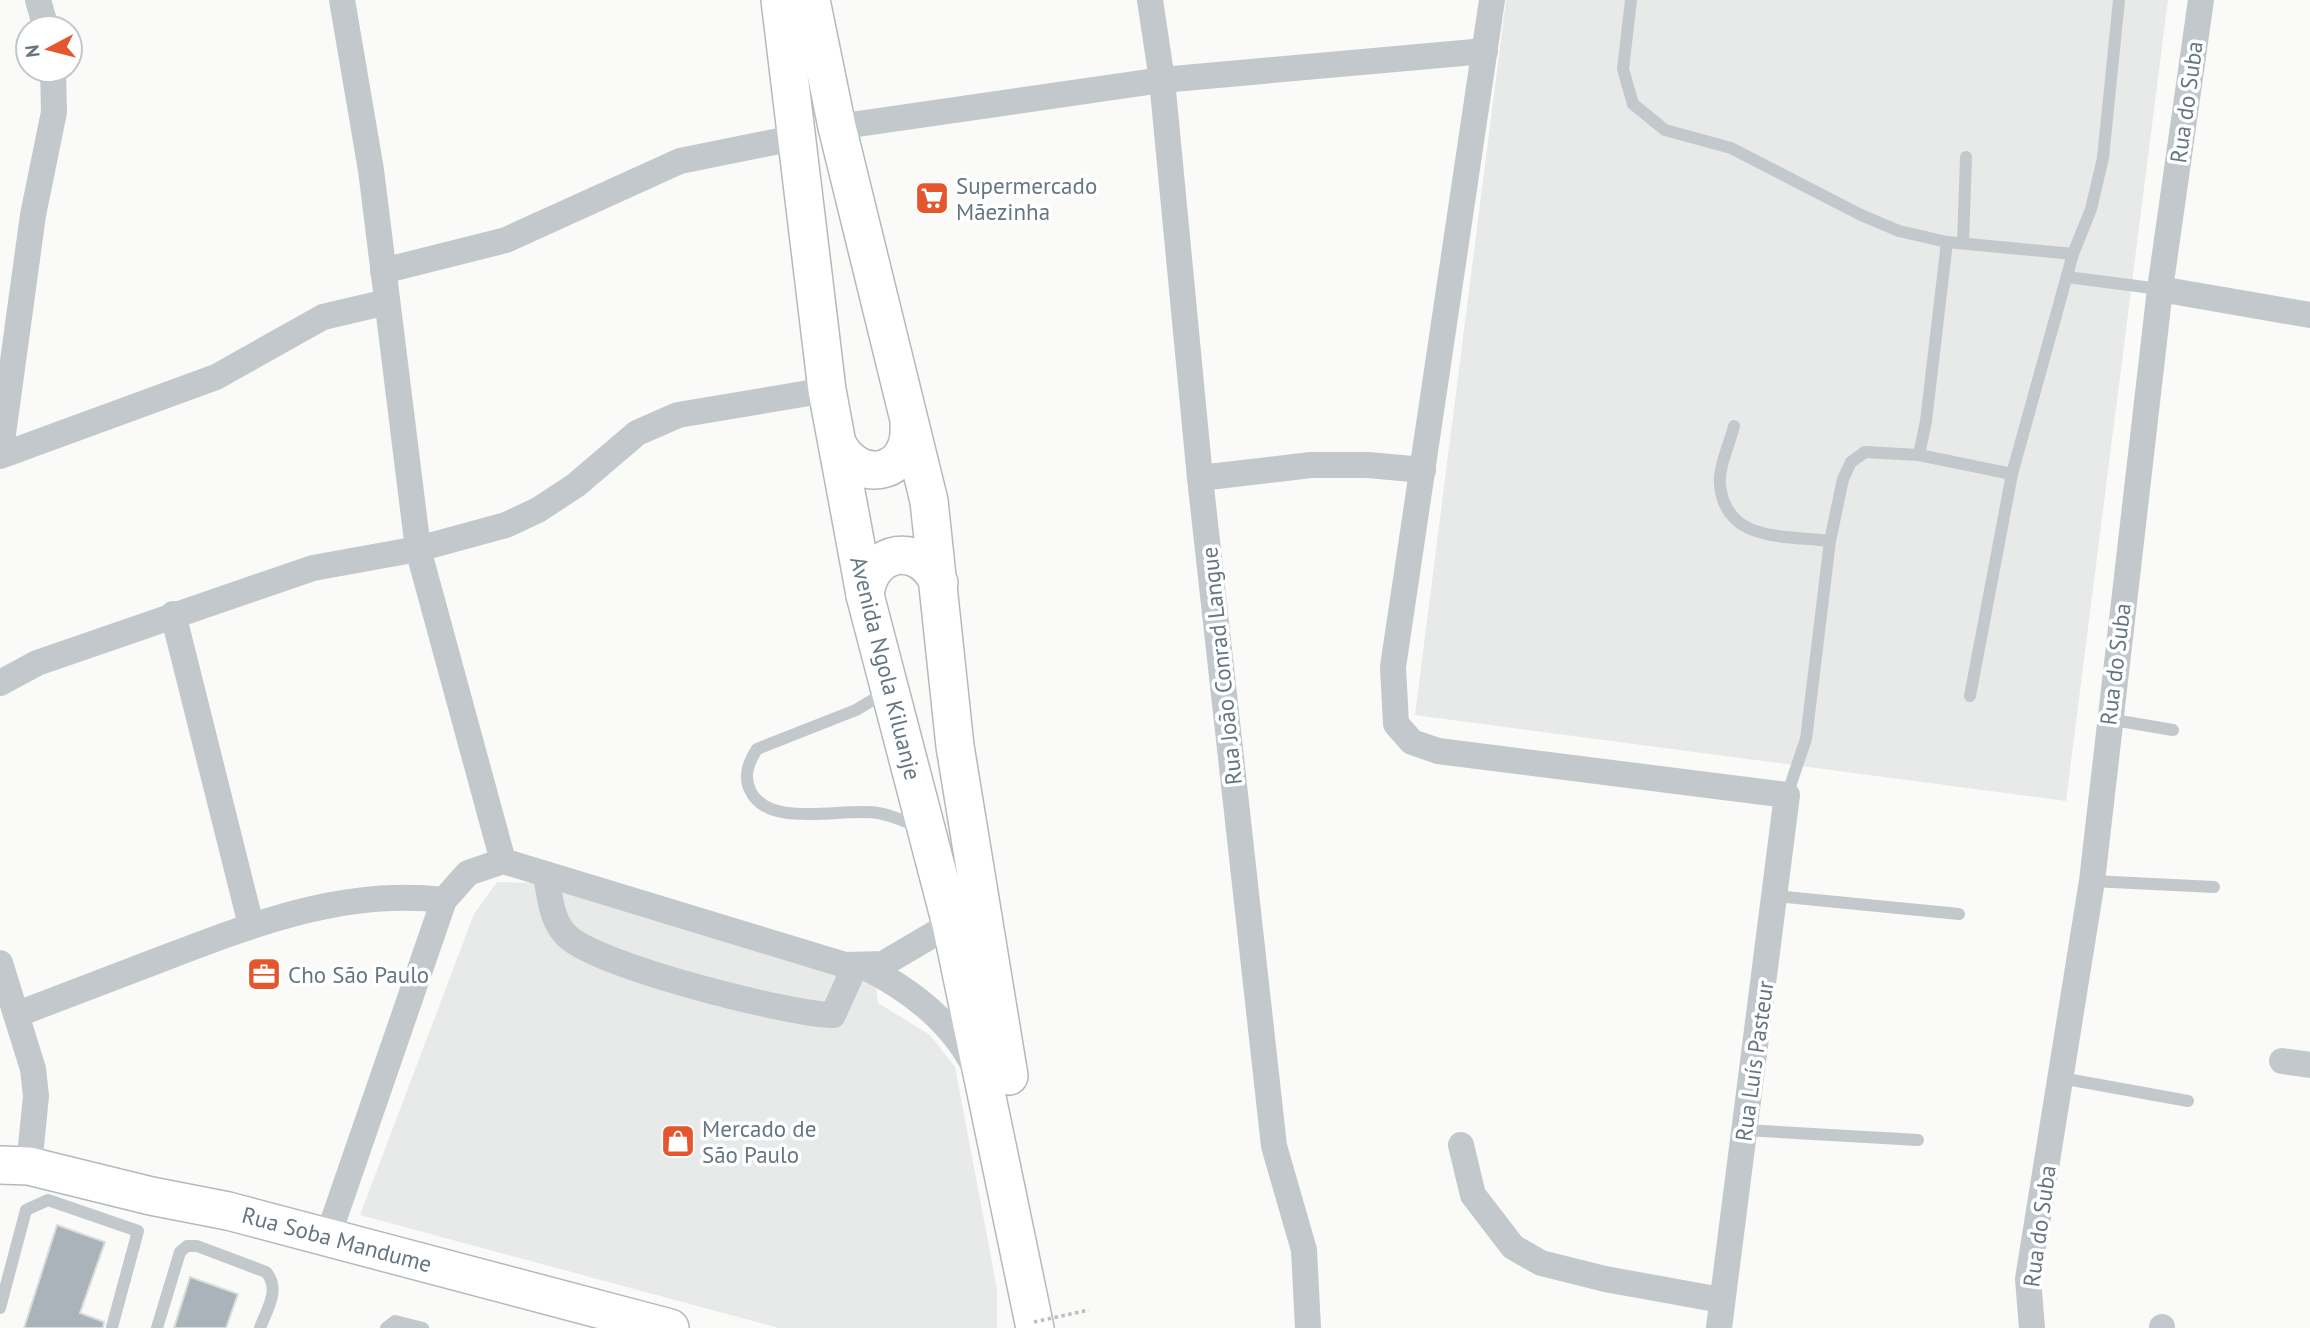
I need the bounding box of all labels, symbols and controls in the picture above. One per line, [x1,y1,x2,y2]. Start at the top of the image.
north arrow [14,14,84,84]
street label: Rua do Suba [2163,39,2209,165]
text: N [19,43,45,59]
place label: Supermercado Mãezinha [956,171,1097,226]
supermarket icon: Supermercado Mãezinha [913,179,951,217]
street label: Rua João Conrad Langue [1194,546,1248,786]
street label: Avenida Ngola Kiluanje [844,553,928,783]
street label: Rua do Suba [2093,601,2137,727]
office icon: Cho São Paulo [245,955,283,993]
place label: Cho São Paulo [288,960,429,989]
street label: Rua Luís Pasteur [1728,979,1780,1143]
place label: Mercado de São Paulo [702,1114,816,1169]
shop icon: Mercado de São Paulo [659,1122,697,1160]
street label: Rua do Suba [2016,1163,2062,1289]
street label: Rua Soba Mandume [239,1200,435,1278]

